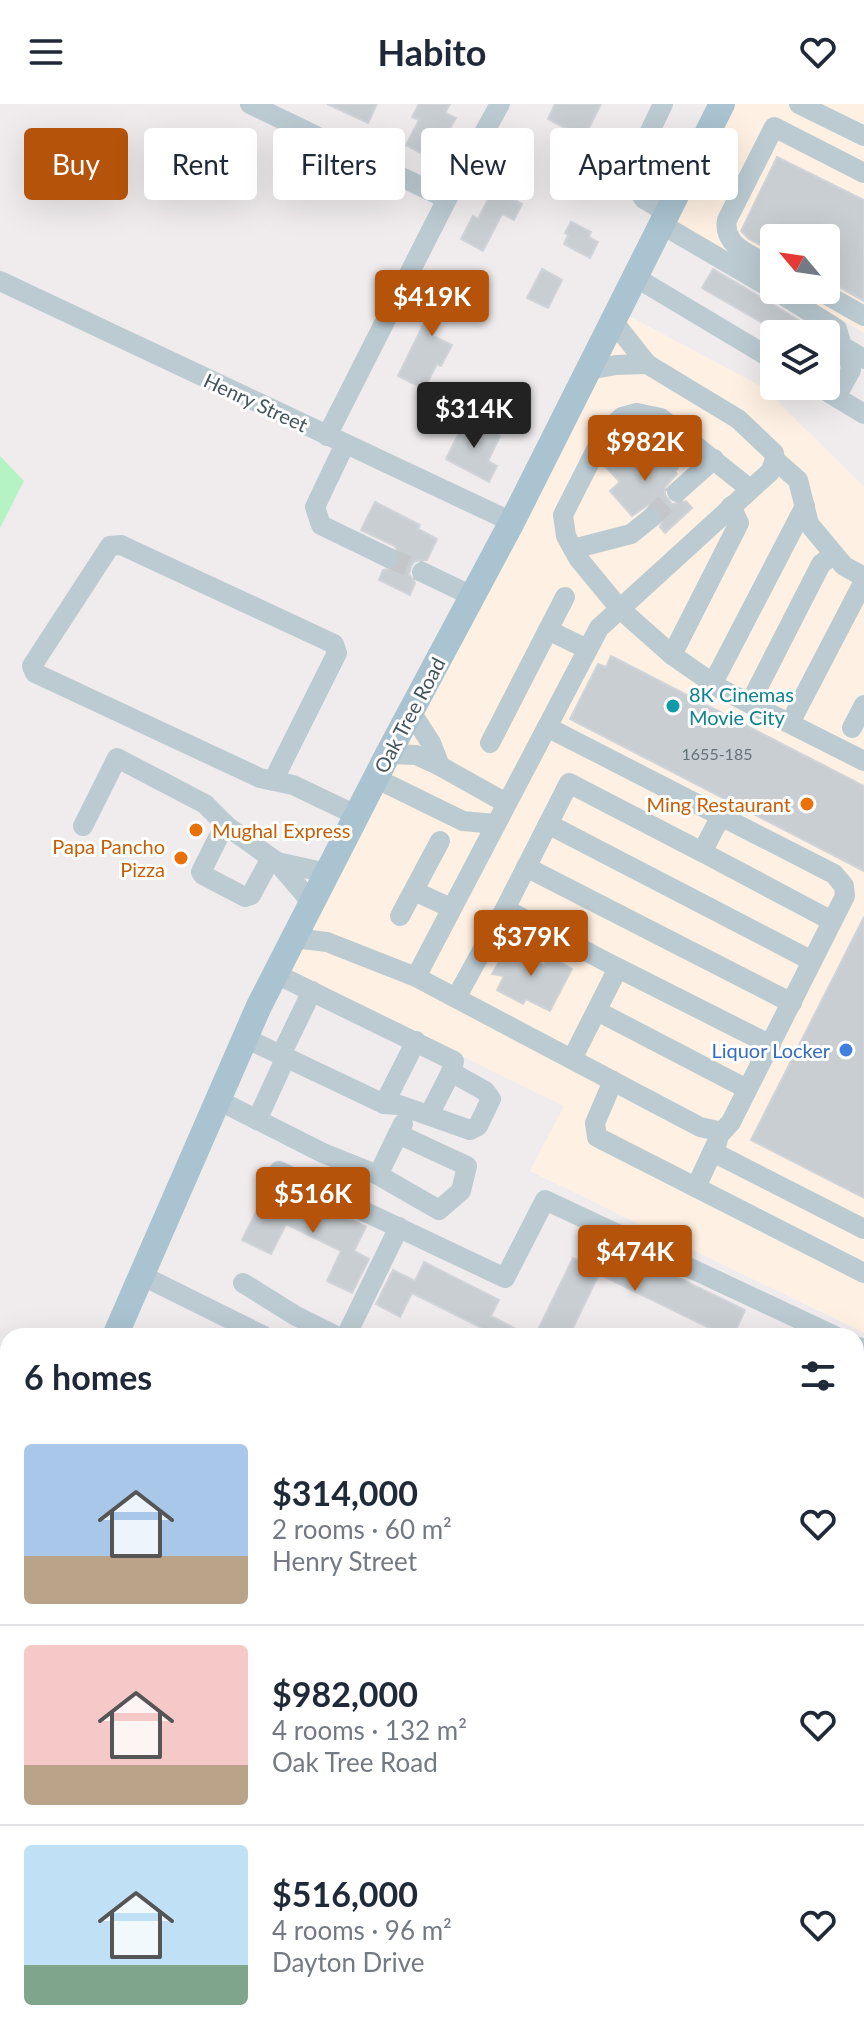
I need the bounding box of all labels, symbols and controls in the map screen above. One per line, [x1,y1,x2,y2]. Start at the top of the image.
icon: menu [24,30,68,74]
text: Habito [377,30,487,74]
icon: heart [796,30,840,74]
chip: Buy [24,128,128,200]
chip: Rent [144,128,257,200]
chip: Filters [273,128,405,200]
chip: New [421,128,534,200]
chip: Apartment [550,128,738,200]
north arrow [760,224,840,304]
map controls [760,224,840,400]
pin: $419K [376,270,488,338]
text: $419K [393,280,471,312]
button: layers [760,320,840,400]
street label: Henry Street [200,368,312,436]
pin: $314K [418,382,530,450]
text: $314K [435,392,513,424]
pin: $982K [589,415,701,483]
text: $982K [606,425,684,457]
street label: Oak Tree Road [368,653,450,777]
place label: 8K Cinemas Movie City [689,682,794,729]
marker: 8K Cinemas Movie City [664,697,682,715]
house number: 1655-185 [682,744,752,763]
place label: Ming Restaurant [646,792,791,816]
marker: Ming Restaurant [798,795,816,813]
place label: Mughal Express [212,818,350,842]
marker: Mughal Express [187,821,205,839]
place label: Papa Pancho Pizza [52,834,165,881]
marker: Papa Pancho Pizza [172,849,190,867]
pin: $379K [475,910,587,978]
text: $379K [492,920,570,952]
place label: Liquor Locker [711,1038,831,1062]
marker: Liquor Locker [837,1041,855,1059]
pin: $516K [257,1167,369,1235]
text: $516K [274,1177,352,1209]
pin: $474K [579,1225,691,1293]
text: $474K [596,1235,674,1267]
icon: filters [796,1354,840,1398]
text: 6 homes [24,1356,152,1397]
text: $314,000 [272,1472,418,1513]
icon: home [88,1476,184,1572]
icon: heart [796,1502,840,1546]
text: 2 rooms · 60 m² [272,1513,452,1545]
text: Henry Street [272,1545,417,1577]
text: $982,000 [272,1673,418,1714]
icon: home [88,1677,184,1773]
icon: heart [796,1703,840,1747]
text: 4 rooms · 132 m² [272,1714,467,1746]
text: Oak Tree Road [272,1746,438,1778]
text: $516,000 [272,1873,418,1914]
icon: home [88,1877,184,1973]
icon: heart [796,1903,840,1947]
text: 4 rooms · 96 m² [272,1914,452,1946]
text: Dayton Drive [272,1946,425,1978]

